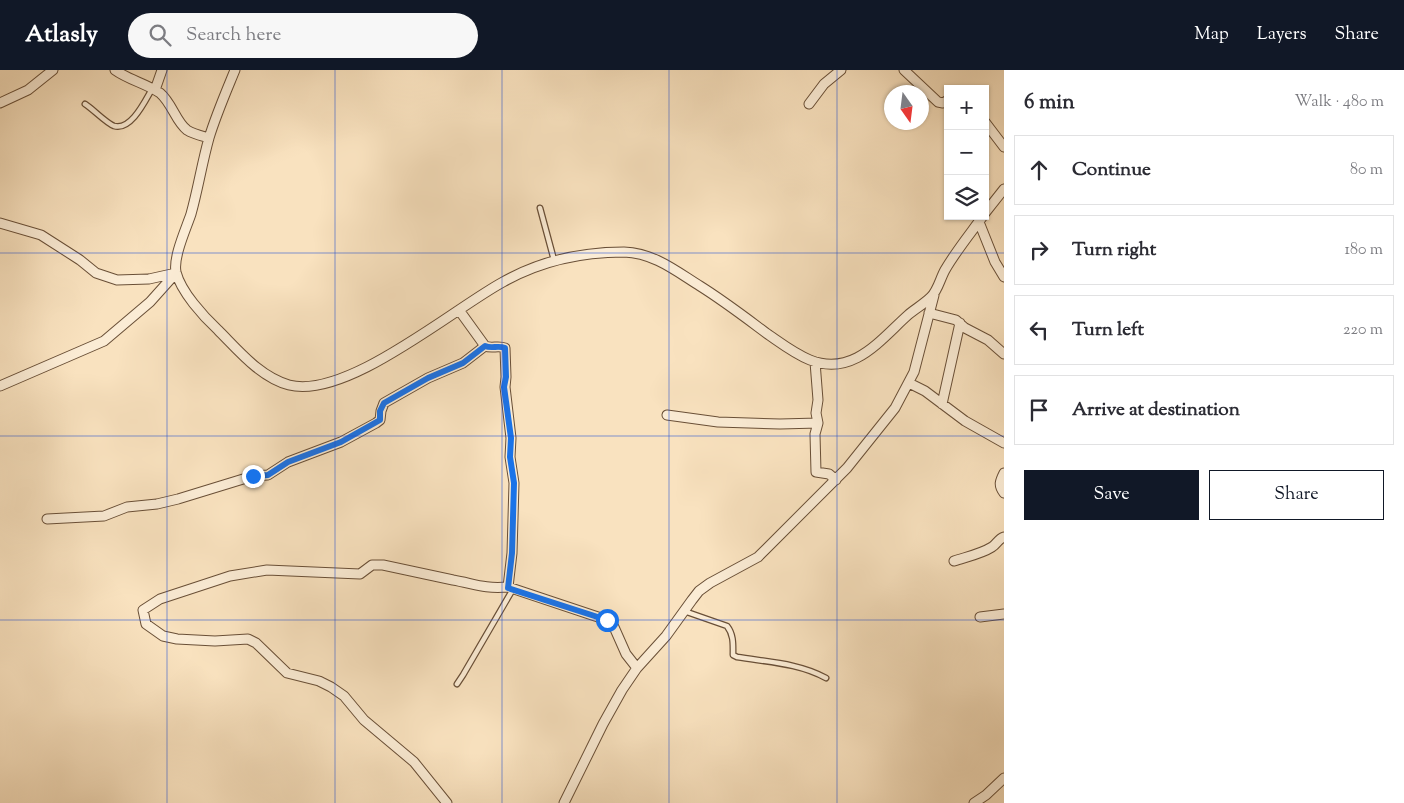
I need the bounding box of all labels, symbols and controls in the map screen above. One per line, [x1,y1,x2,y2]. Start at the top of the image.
search box [128,13,478,58]
text: Atlasly [25,18,98,52]
icon: search [146,21,174,49]
text: Search here [186,22,281,49]
text: Map [1194,22,1229,48]
text: Layers [1257,22,1307,48]
text: Share [1335,22,1379,48]
north arrow [884,85,929,130]
map controls [944,85,989,220]
button: + [944,85,989,130]
text: 6 min [1024,88,1075,118]
text: Walk · 480 m [1294,91,1384,114]
button: − [944,130,989,175]
icon: ahead [1025,156,1053,184]
text: Continue [1072,157,1151,184]
text: 80 m [1350,159,1383,182]
button: layers [944,175,989,220]
icon: right [1025,236,1053,264]
text: Turn right [1072,237,1156,264]
text: 180 m [1344,239,1383,262]
icon: left [1025,316,1053,344]
text: Turn left [1072,317,1144,344]
text: 220 m [1343,319,1383,342]
icon: arrive [1025,396,1053,424]
text: Arrive at destination [1072,397,1240,424]
route end [242,465,265,488]
button: Save [1024,470,1199,520]
button: Share [1209,470,1384,520]
route start [596,609,619,632]

